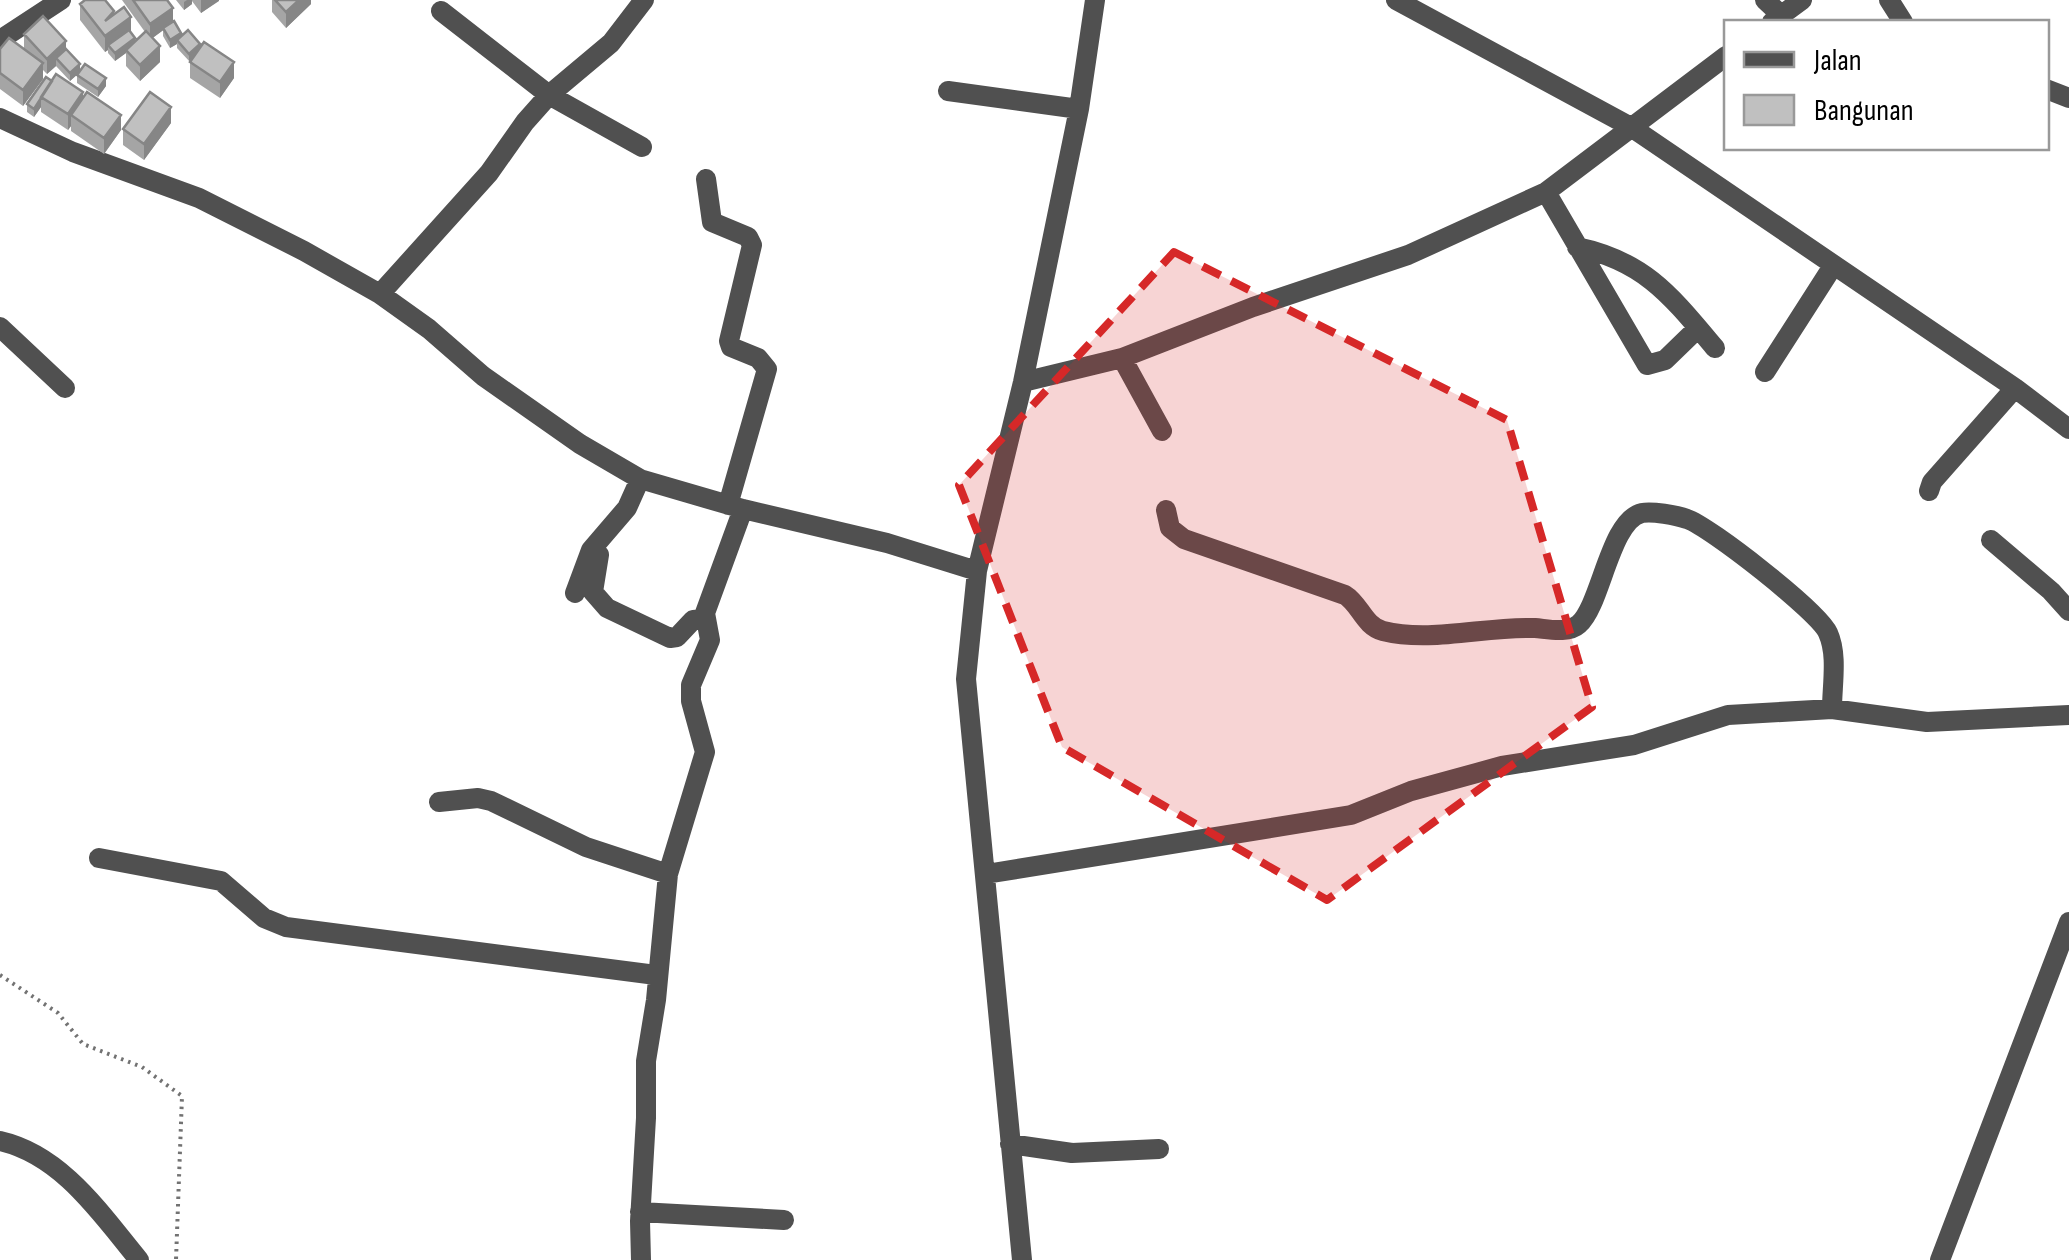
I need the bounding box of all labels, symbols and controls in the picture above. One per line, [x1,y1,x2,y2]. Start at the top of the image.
legend [1724,20,2049,150]
text: Jalan [1813,43,1862,79]
text: Bangunan [1814,93,1914,129]

